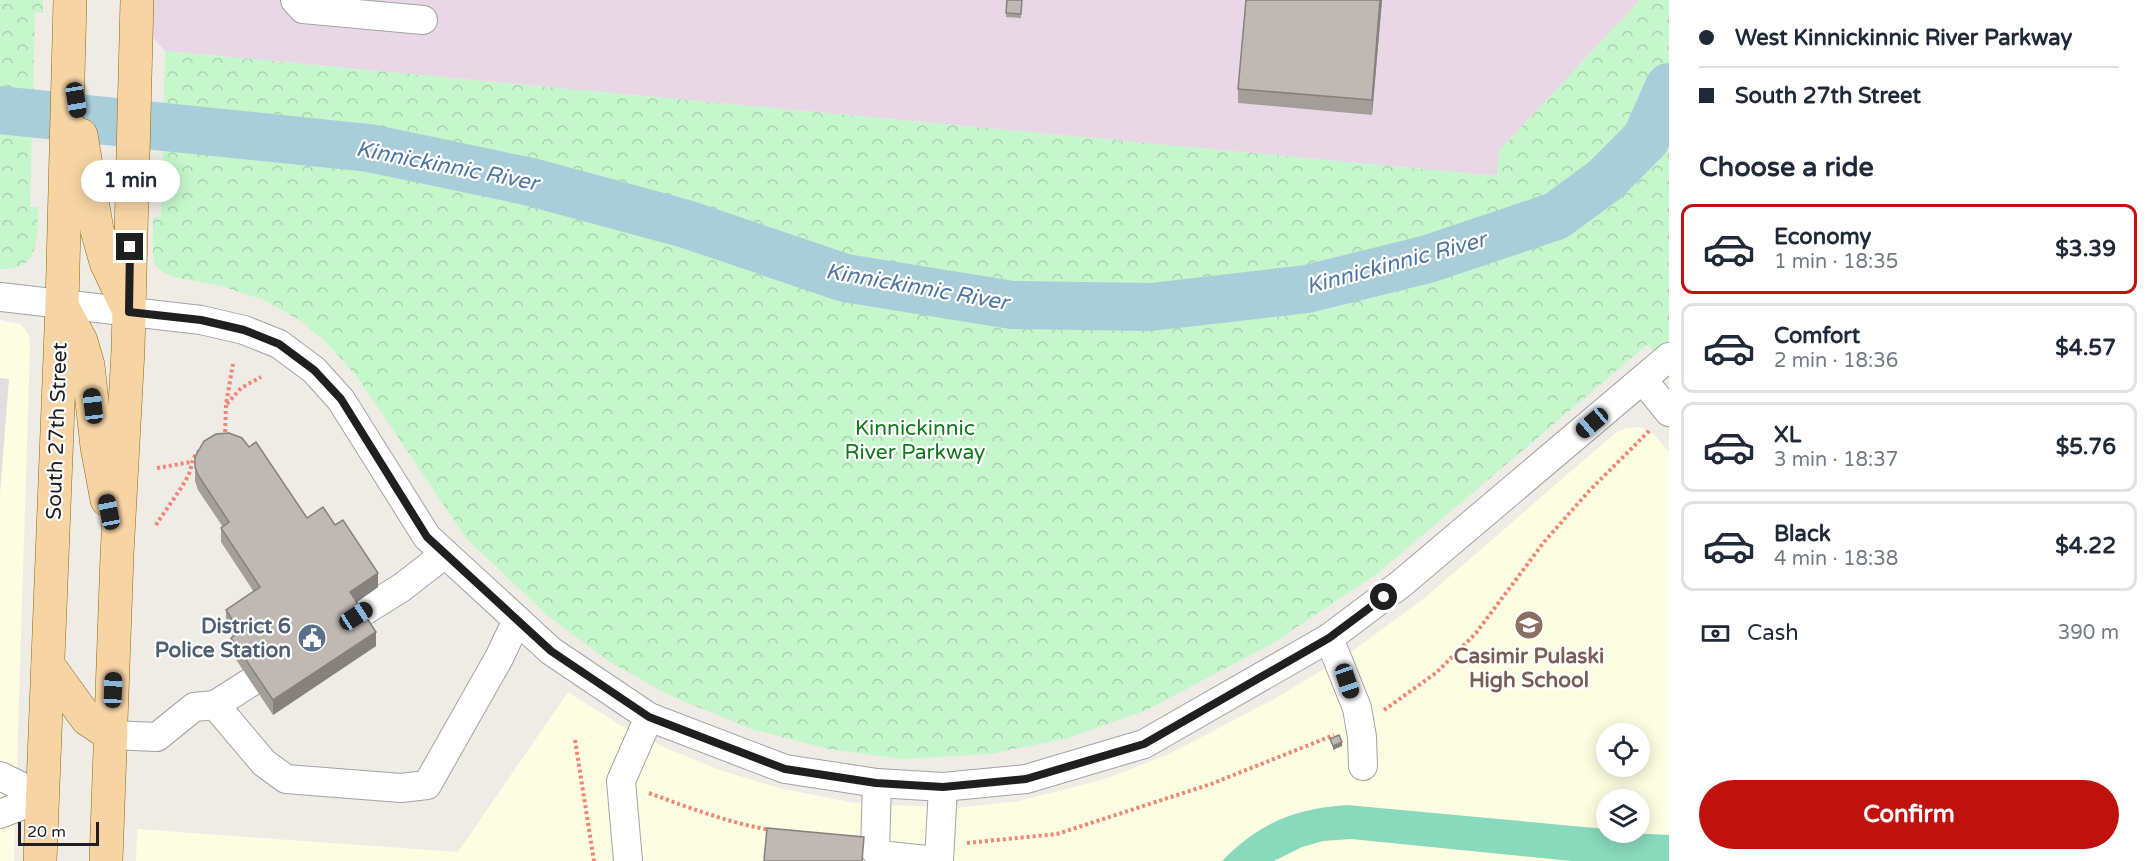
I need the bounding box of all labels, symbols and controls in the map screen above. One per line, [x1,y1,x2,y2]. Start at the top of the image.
text: West Kinnickinnic River Parkway [1735,25,2072,51]
car [64,81,88,119]
text: South 27th Street [1735,83,1921,109]
water label: Kinnickinnic River [354,136,543,197]
text: Choose a ride [1699,151,1874,184]
callout: 1 min [80,160,180,202]
text: 1 min [104,169,157,193]
icon: car [1702,222,1756,276]
text: Economy [1774,224,1871,250]
water label: Kinnickinnic River [1303,226,1491,299]
route end [116,233,143,260]
text: $3.39 [2055,236,2116,262]
text: 1 min · 18:35 [1774,250,1898,274]
water label: Kinnickinnic River [824,258,1013,316]
icon: car [1702,321,1756,375]
text: Comfort [1774,323,1860,349]
text: $4.57 [2055,335,2116,361]
street label: South 27th Street [41,342,73,520]
text: 2 min · 18:36 [1774,349,1898,373]
car [82,387,104,425]
car [1572,405,1612,441]
park label: Kinnickinnic River Parkway [845,416,985,465]
icon: car [1702,420,1756,474]
text: XL [1774,422,1801,448]
text: $5.76 [2056,434,2116,460]
text: 3 min · 18:37 [1774,448,1898,472]
car [97,493,121,531]
icon: car [1702,519,1756,573]
text: Black [1774,521,1831,547]
text: $4.22 [2055,533,2116,559]
text: 4 min · 18:38 [1774,547,1898,571]
route start [1370,583,1397,610]
car [336,599,376,633]
school or university icon: Casimir Pulaski High School [1513,609,1545,641]
place label: District 6 Police Station [155,614,291,663]
icon: cash [1699,617,1732,650]
text: Cash [1747,620,1799,646]
text: 390 m [2058,621,2119,645]
public building icon: District 6 Police Station [296,622,328,654]
place label: Casimir Pulaski High School [1454,644,1604,693]
car [1333,661,1361,701]
car [103,672,123,708]
map controls [1596,723,1650,843]
button: locate [1596,723,1650,777]
button: Confirm [1699,780,2119,849]
button: layers [1596,789,1650,843]
scale bar [18,819,99,846]
text: 20 m [27,822,66,842]

